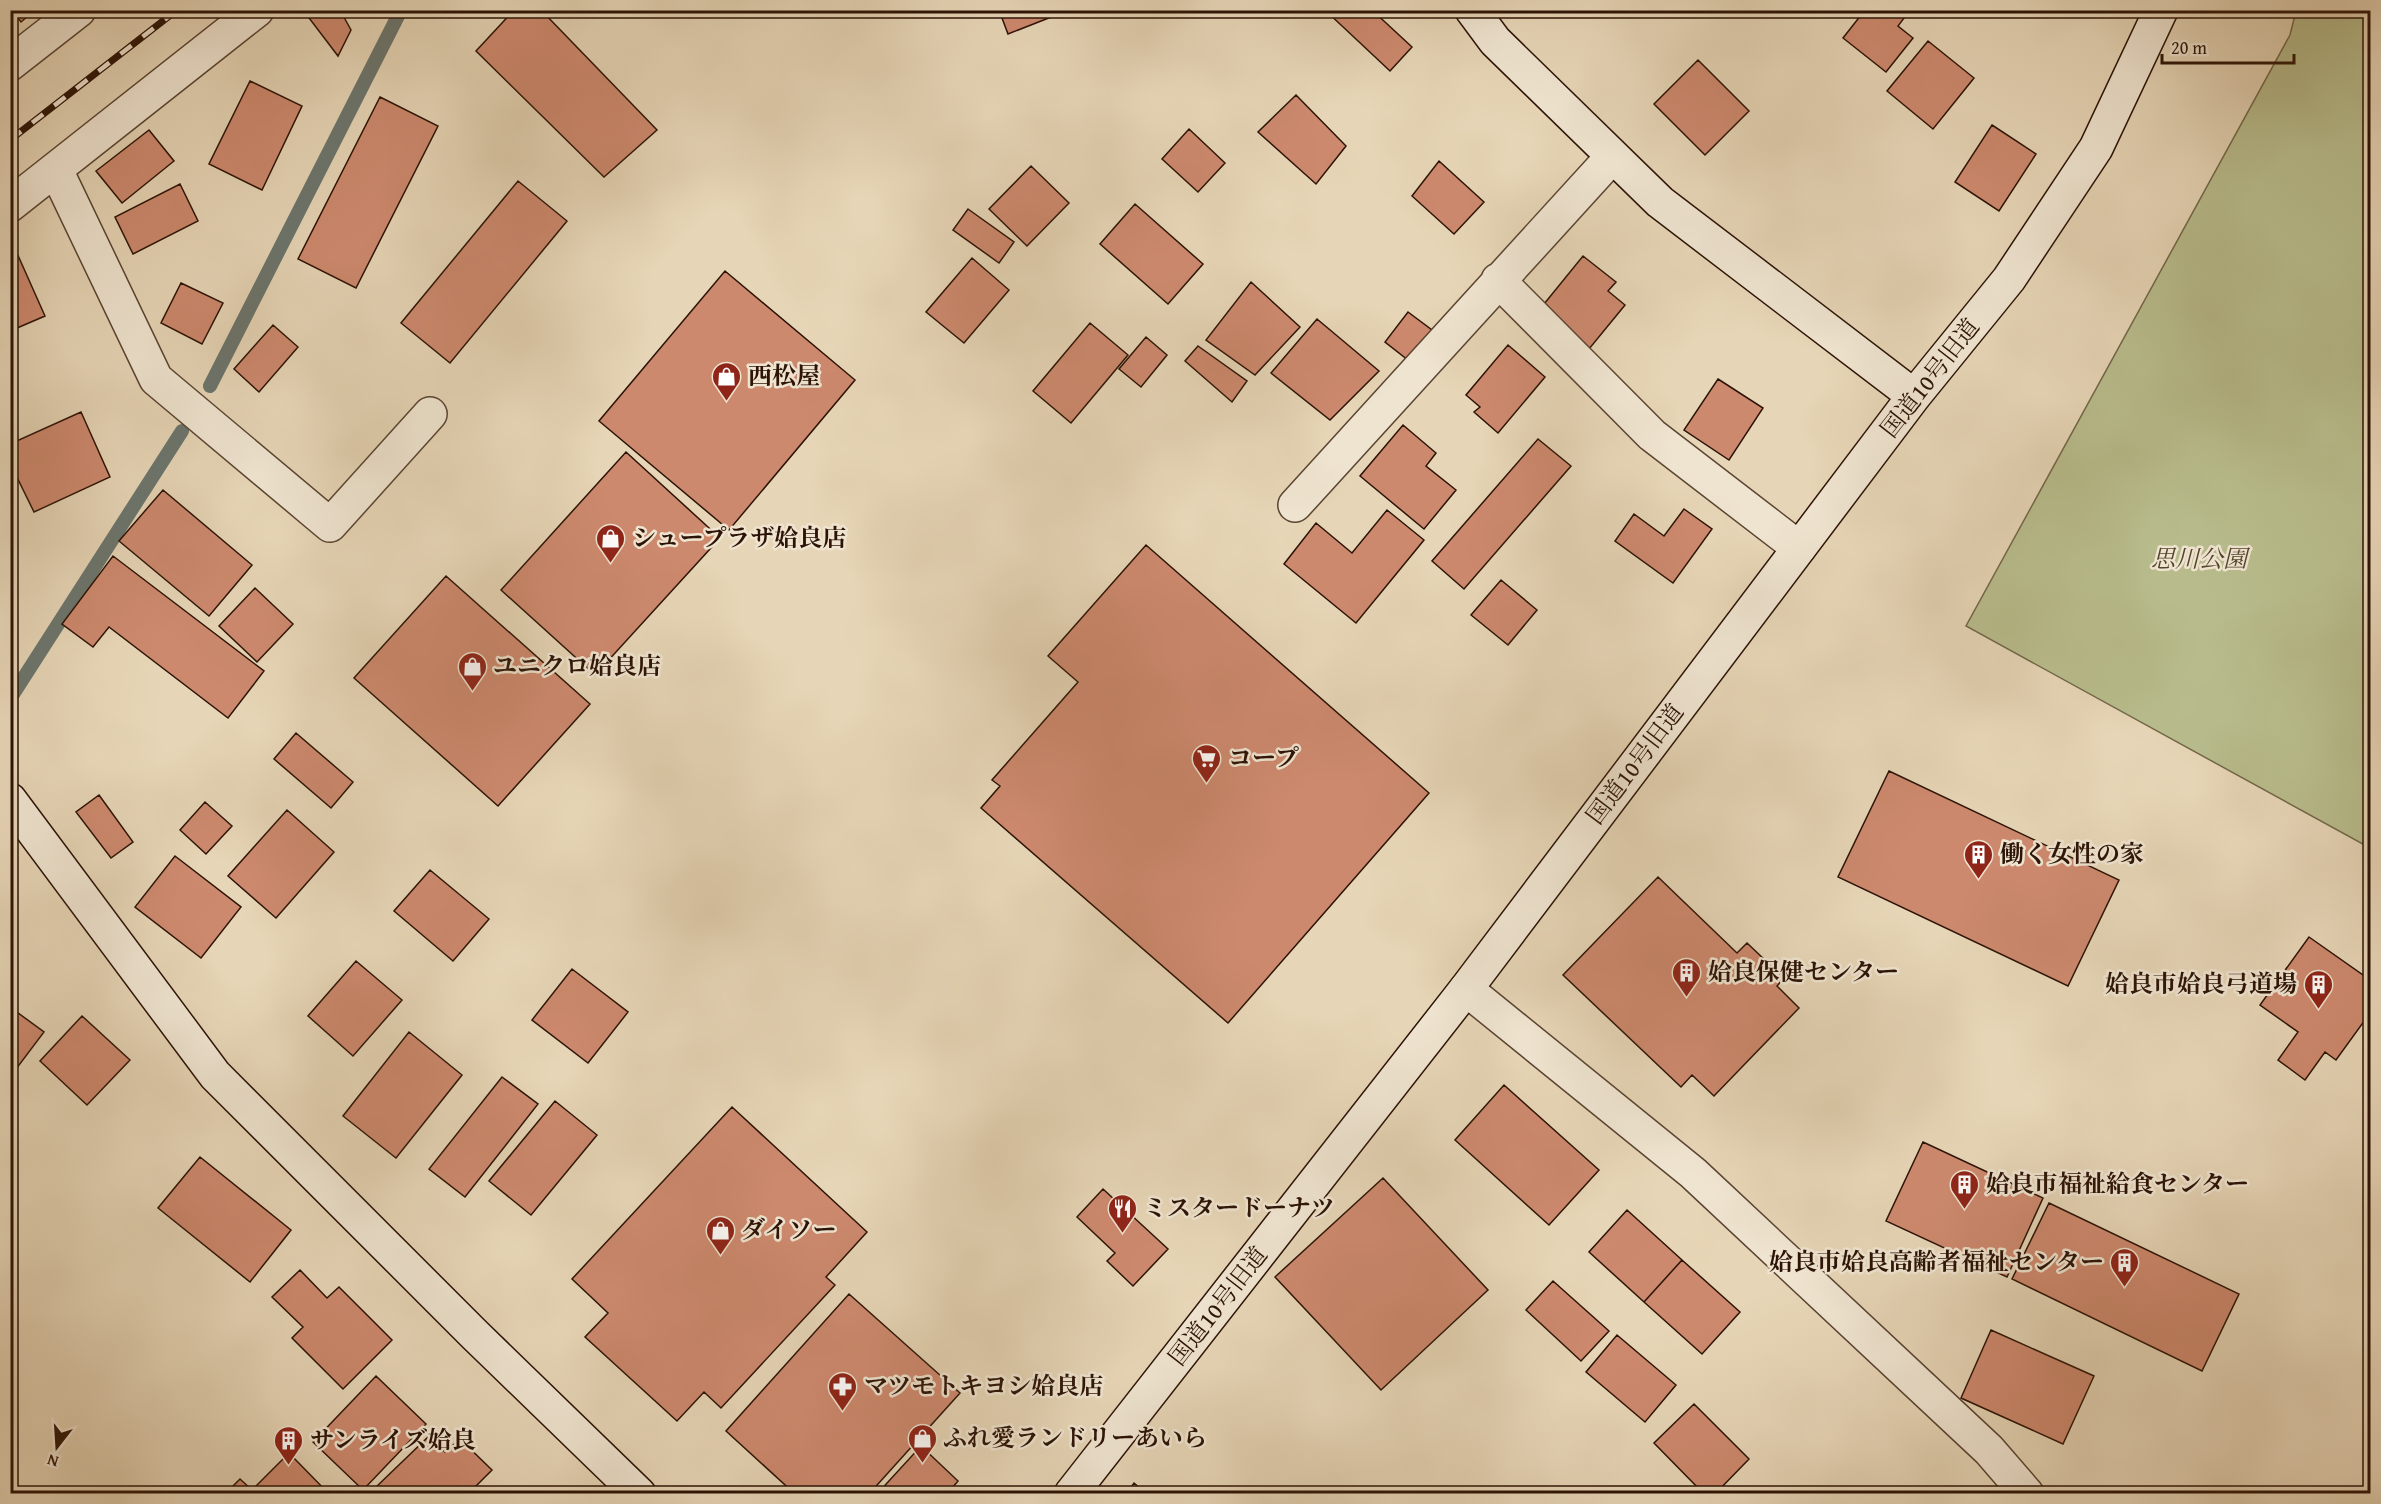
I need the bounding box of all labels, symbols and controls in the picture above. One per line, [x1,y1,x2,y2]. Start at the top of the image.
scale bar [2162,27,2294,65]
text: 20 m [2171,34,2207,61]
street label: 国道10号旧道 [1872,311,1987,445]
place label: 西松屋 [748,358,820,393]
shop icon: 西松屋 [711,360,743,402]
place label: シュープラザ姶良店 [632,520,846,555]
shop icon: シュープラザ姶良店 [595,522,627,564]
park label: 思川公園 [2151,541,2251,576]
place label: ユニクロ姶良店 [493,648,661,683]
shop icon: ユニクロ姶良店 [456,650,488,692]
street label: 国道10号旧道 [1578,696,1692,831]
place label: コープ [1228,740,1300,775]
supermarket icon: コープ [1191,742,1223,784]
place label: 働く女性の家 [2000,836,2144,871]
building icon: 働く女性の家 [1963,838,1995,880]
place label: 姶良保健センター [1708,954,1899,989]
building icon: 姶良保健センター [1671,956,1703,998]
place label: 姶良市姶良弓道場 [2105,966,2297,1001]
building icon: 姶良市姶良弓道場 [2302,968,2334,1010]
place label: 姶良市福祉給食センター [1986,1166,2249,1201]
building icon: 姶良市福祉給食センター [1949,1168,1981,1210]
place label: ミスタードーナツ [1143,1190,1335,1225]
restaurant icon: ミスタードーナツ [1106,1192,1138,1234]
place label: ダイソー [741,1212,837,1247]
shop icon: ダイソー [704,1214,736,1256]
street label: 国道10号旧道 [1160,1239,1275,1373]
place label: 姶良市姶良高齢者福祉センター [1769,1244,2104,1279]
building icon: 姶良市姶良高齢者福祉センター [2109,1246,2141,1288]
place label: マツモトキヨシ姶良店 [864,1368,1103,1403]
pharmacy icon: マツモトキヨシ姶良店 [827,1370,859,1412]
north arrow [27,1417,87,1477]
place label: ふれ愛ランドリーあいら [943,1420,1207,1455]
place label: サンライズ姶良 [310,1422,476,1457]
shop icon: ふれ愛ランドリーあいら [906,1422,938,1464]
building icon: サンライズ姶良 [273,1424,305,1466]
text: N [44,1448,61,1474]

